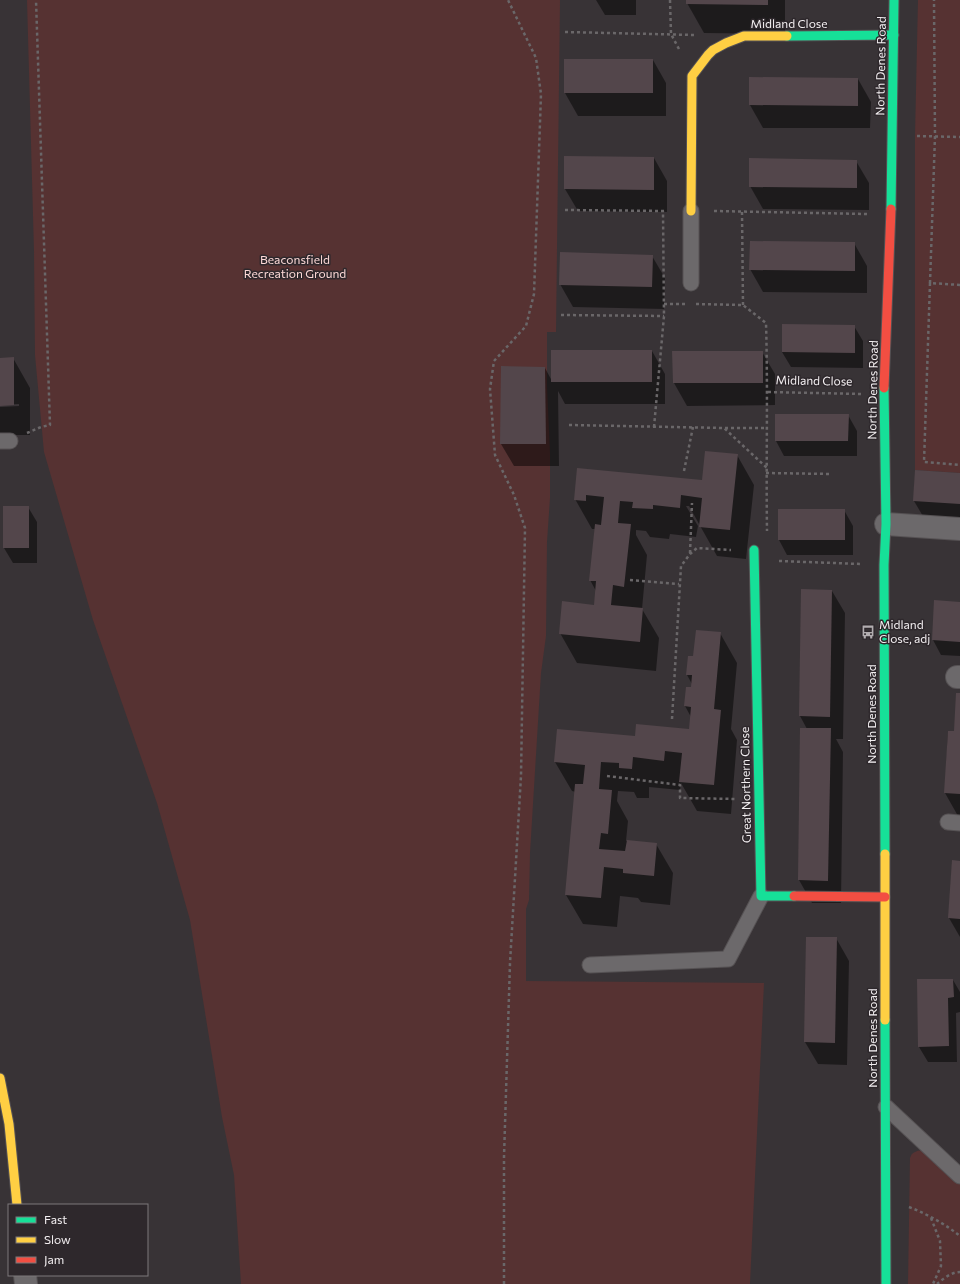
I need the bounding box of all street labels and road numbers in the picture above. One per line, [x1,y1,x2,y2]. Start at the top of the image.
street label: Midland Close [750,16,828,30]
street label: North Denes Road [872,16,888,116]
street label: North Denes Road [864,340,880,440]
street label: Midland Close [775,372,853,388]
street label: North Denes Road [864,664,878,764]
street label: Great Northern Close [737,727,753,843]
street label: North Denes Road [865,988,879,1088]

